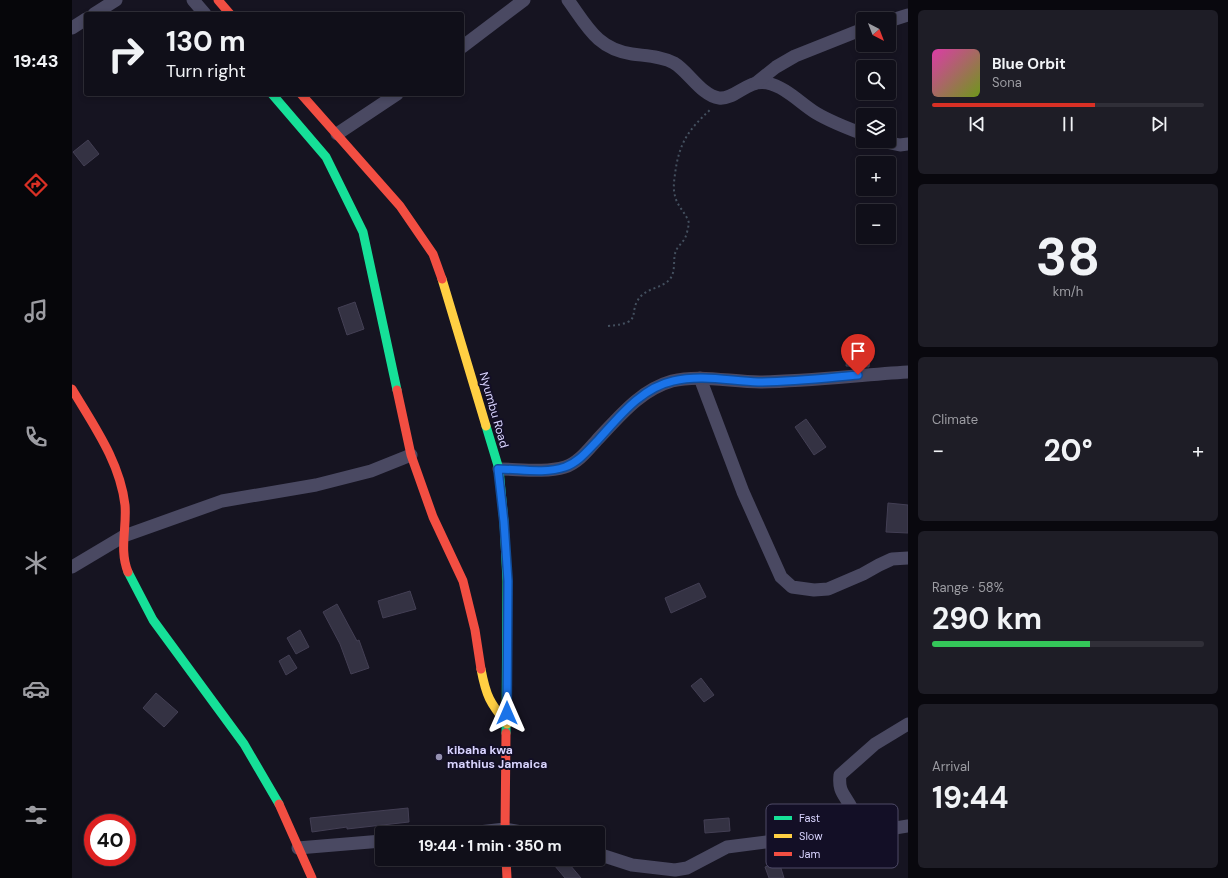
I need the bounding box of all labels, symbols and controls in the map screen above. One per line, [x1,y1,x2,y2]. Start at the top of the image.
north arrow [856,12,896,52]
map controls [856,12,896,244]
text: 130 m [166,23,246,60]
icon: right [100,28,152,80]
text: 19:43 [13,49,59,73]
text: Blue Orbit [992,54,1066,74]
text: Turn right [166,59,246,83]
button: search [856,60,896,100]
text: Sona [992,74,1022,91]
button: layers [856,108,896,148]
icon: previous [966,113,988,135]
icon: pause [1057,113,1079,135]
icon: next [1148,113,1170,135]
button: + [856,156,896,196]
icon: directions [22,171,50,199]
button: − [856,204,896,244]
text: 38 [1036,223,1100,291]
text: km/h [1053,283,1083,300]
icon: music [22,297,50,325]
pin [841,334,875,375]
icon: arrive [847,340,869,362]
street label: Nyumbu Road [476,370,512,450]
text: Climate [932,411,978,428]
icon: phone [22,423,50,451]
text: 20° [1043,431,1093,470]
text: − [932,436,944,465]
text: + [1192,436,1204,465]
icon: climate [22,549,50,577]
text: Range · 58% [932,579,1004,596]
text: 290 km [932,599,1042,638]
icon: car [22,675,50,703]
position arrow [486,692,528,734]
place label: kibaha kwa mathius Jamaica [447,742,547,772]
marker: kibaha kwa mathius Jamaica [434,752,444,762]
text: Arrival [932,758,970,775]
text: 19:44 [932,778,1009,817]
icon: filters [22,801,50,829]
legend [766,804,898,868]
text: Fast [799,811,820,825]
speed limit sign: 40 [84,814,136,866]
text: Slow [799,829,823,843]
text: 19:44 · 1 min · 350 m [419,836,562,856]
text: Jam [799,847,820,861]

